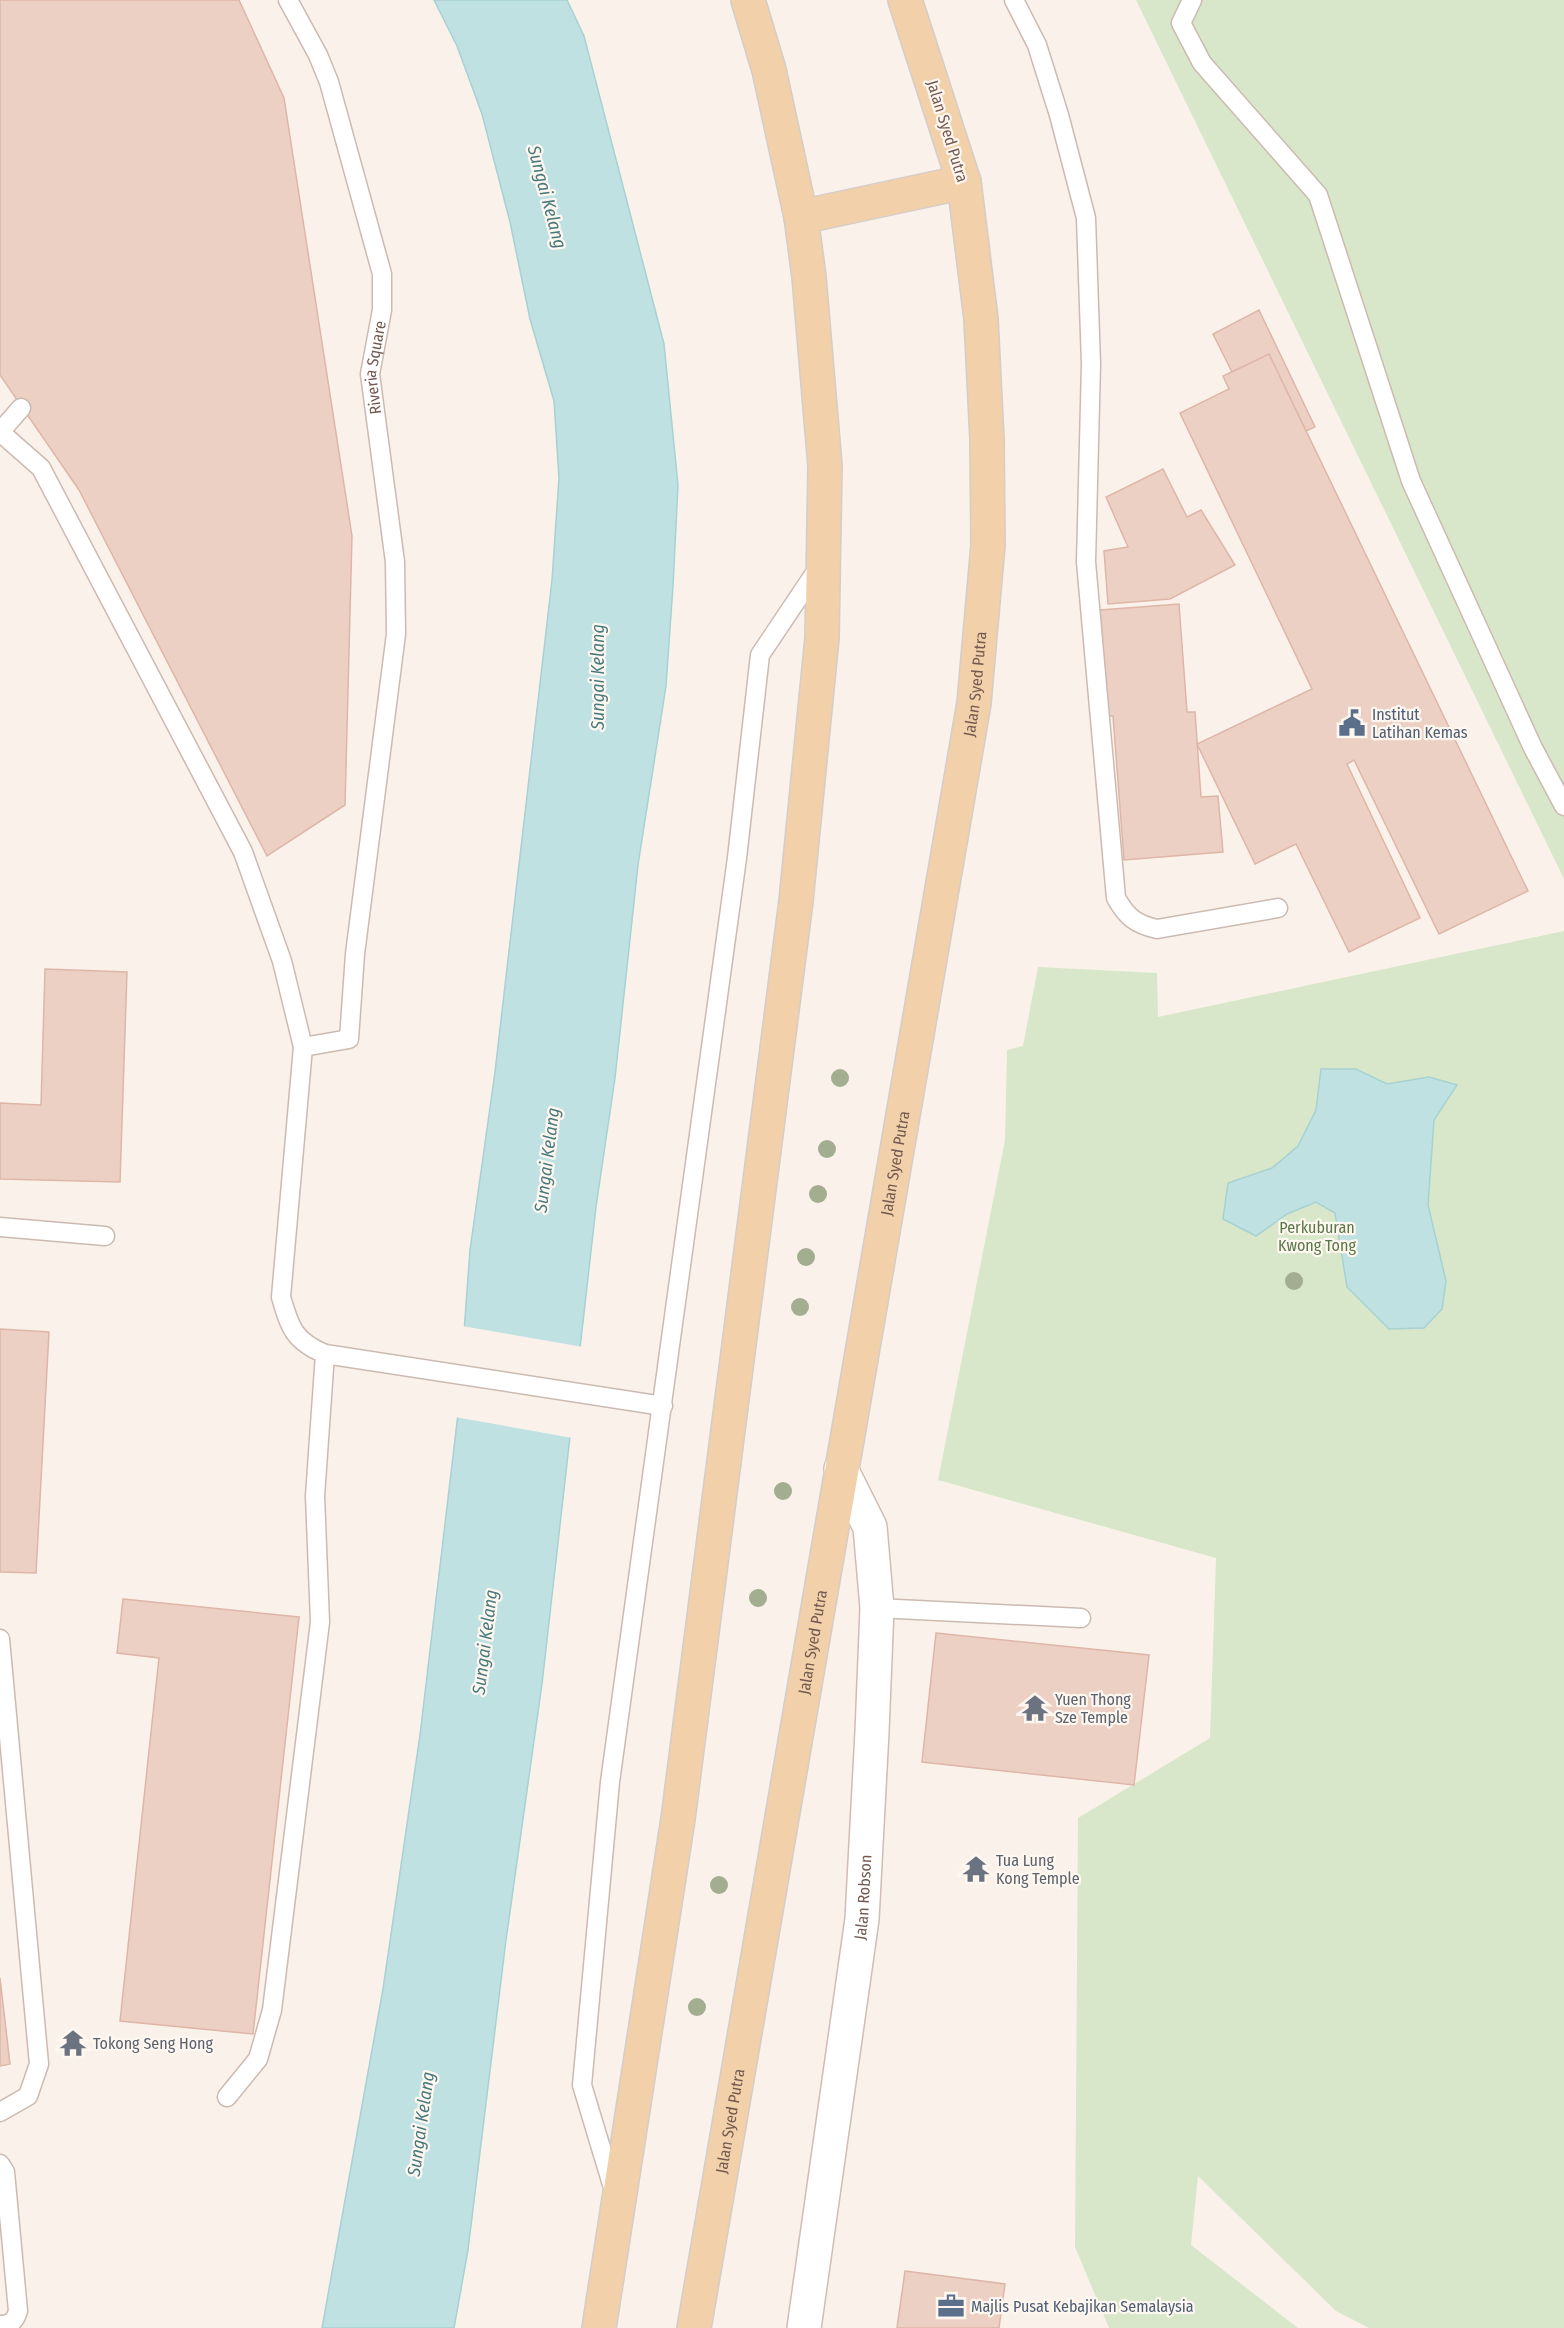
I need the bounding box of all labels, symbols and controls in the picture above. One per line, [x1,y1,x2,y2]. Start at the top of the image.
street label: Jalan Syed Putra [923,78,972,185]
water label: Sungai Kelang [522,142,571,251]
street label: Riveria Square [361,319,390,416]
water label: Sungai Kelang [587,624,609,731]
street label: Jalan Syed Putra [959,630,990,738]
place label: Institut Latihan Kemas [1372,705,1468,742]
public building icon: Institut Latihan Kemas [1337,708,1367,738]
water label: Sungai Kelang [530,1106,564,1215]
street label: Jalan Syed Putra [877,1109,914,1217]
park label: Perkuburan Kwong Tong [1278,1218,1356,1255]
water label: Sungai Kelang [468,1588,502,1697]
street label: Jalan Syed Putra [794,1588,831,1696]
place label: Yuen Thong Sze Temple [1055,1690,1131,1727]
temple icon: Yuen Thong Sze Temple [1020,1693,1050,1723]
place label: Tua Lung Kong Temple [996,1851,1080,1888]
street label: Jalan Robson [850,1854,875,1941]
temple icon: Tua Lung Kong Temple [961,1854,991,1884]
temple icon: Tokong Seng Hong [58,2028,88,2058]
place label: Tokong Seng Hong [93,2034,213,2053]
street label: Jalan Syed Putra [712,2067,749,2175]
water label: Sungai Kelang [403,2070,439,2179]
office icon: Majlis Pusat Kebajikan Semalaysia [936,2291,966,2321]
place label: Majlis Pusat Kebajikan Semalaysia [971,2297,1194,2316]

